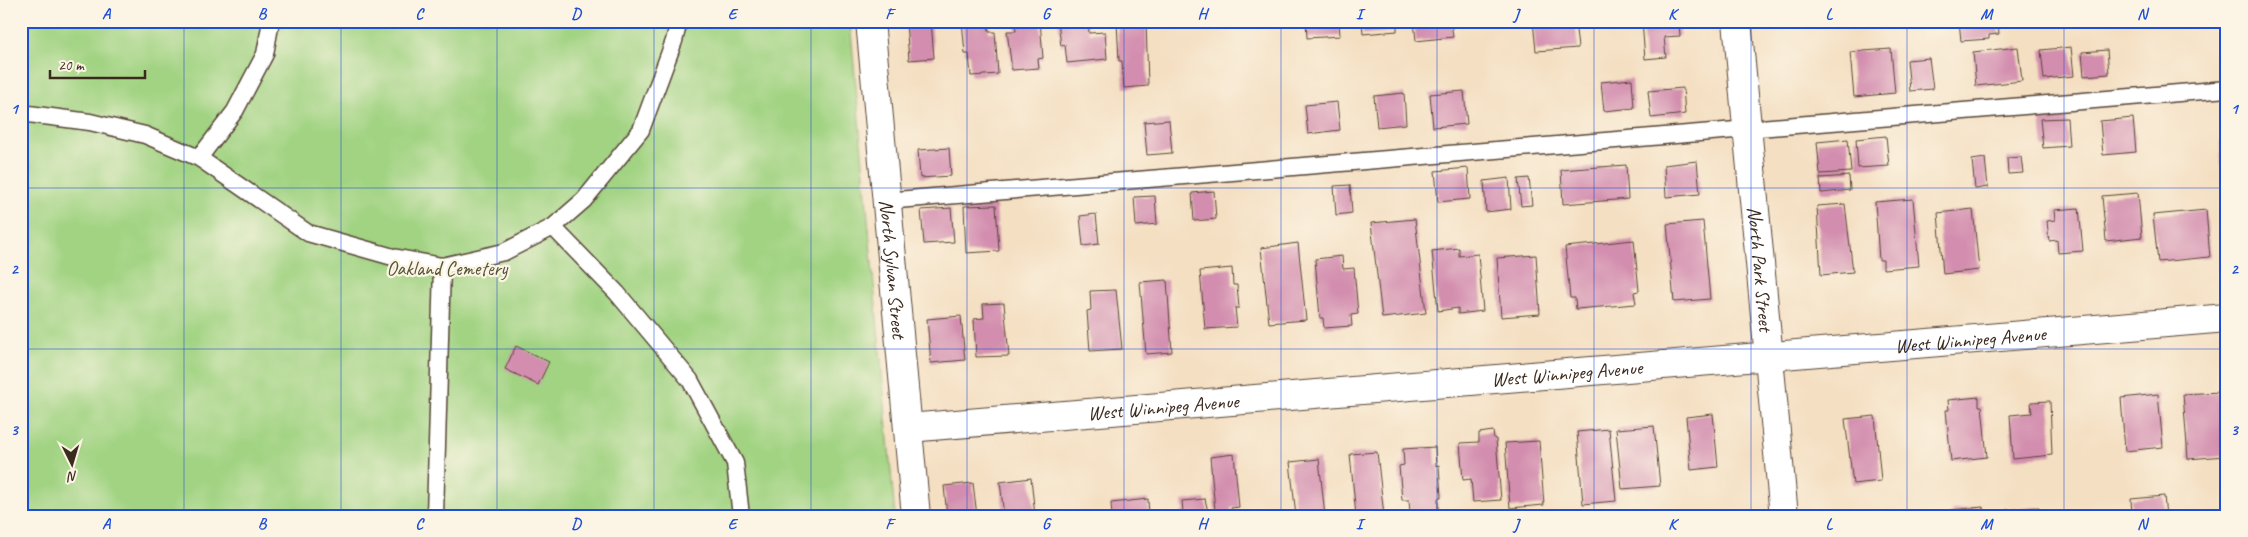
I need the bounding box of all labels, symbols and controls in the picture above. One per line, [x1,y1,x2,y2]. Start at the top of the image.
text: A [102,4,112,24]
text: B [258,4,268,24]
text: C [415,4,425,24]
text: D [571,4,582,24]
text: E [728,4,739,24]
text: F [885,4,896,24]
text: G [1042,4,1052,24]
text: H [1197,4,1209,24]
text: I [1356,4,1366,24]
text: J [1512,4,1521,24]
text: K [1668,4,1680,24]
text: L [1826,4,1834,24]
text: M [1980,4,1994,24]
text: N [2137,4,2150,24]
scale bar [50,48,145,80]
text: 20 m [58,56,85,75]
text: 1 [10,99,19,119]
text: 1 [2230,99,2239,119]
street label: North Sylvan Street [874,198,912,342]
street label: North Park Street [1742,205,1779,335]
park label: Oakland Cemetery [387,256,509,281]
text: 2 [10,259,19,279]
text: 2 [2230,259,2239,279]
street label: West Winnipeg Avenue [1894,321,2048,358]
street label: West Winnipeg Avenue [1490,354,1645,392]
street label: West Winnipeg Avenue [1087,388,1241,425]
text: 3 [10,420,19,440]
text: 3 [2230,420,2239,440]
north arrow [48,440,98,490]
text: N [66,468,78,486]
text: A [102,514,112,534]
text: B [258,514,268,534]
text: C [415,514,425,534]
text: D [571,514,582,534]
text: E [728,514,739,534]
text: F [885,514,896,534]
text: G [1042,514,1052,534]
text: H [1197,514,1209,534]
text: I [1356,514,1366,534]
text: J [1512,514,1521,534]
text: K [1668,514,1680,534]
text: L [1826,514,1834,534]
text: M [1980,514,1994,534]
text: N [2137,514,2150,534]

